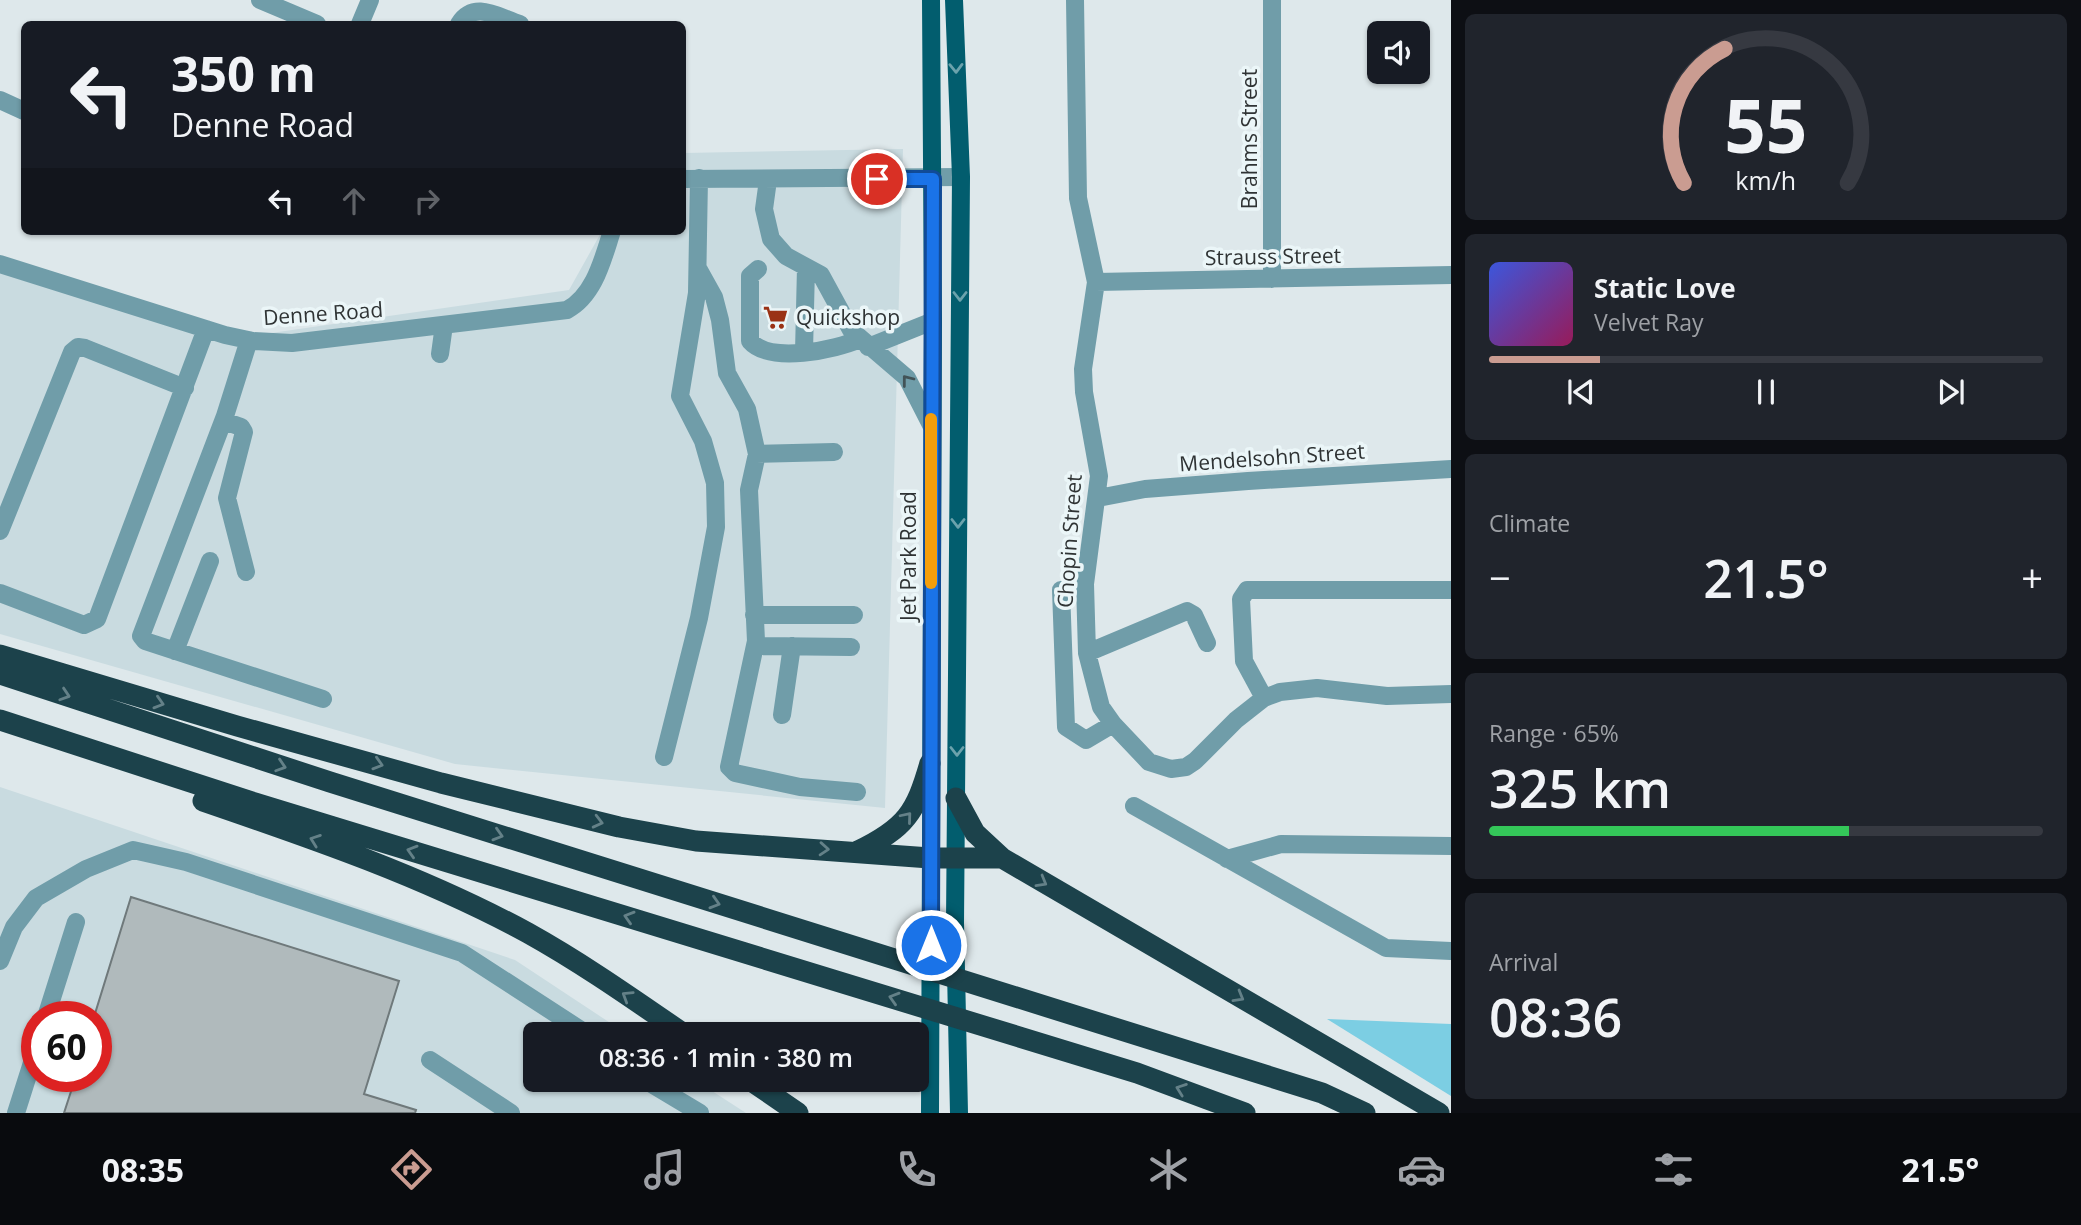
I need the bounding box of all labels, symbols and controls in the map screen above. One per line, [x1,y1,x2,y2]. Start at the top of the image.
map controls [1367,21,1430,84]
button: sound [1367,21,1430,84]
text: 350 m [171,40,316,106]
icon: left [56,49,147,140]
one-way arrow [948,63,964,74]
street label: Brahms Street [1235,69,1263,209]
text: 55 [1724,75,1808,174]
text: Denne Road [171,103,354,146]
pin [847,149,907,209]
icon: arrive [858,160,896,198]
text: km/h [1736,163,1796,197]
icon: left [262,182,300,220]
icon: ahead [335,182,373,220]
icon: right [408,182,446,220]
street label: Strauss Street [1205,241,1341,271]
text: Static Love [1594,270,1736,306]
one-way arrow [952,291,968,301]
street label: Denne Road [262,295,384,331]
supermarket icon: Quickshop [762,303,790,331]
place label: Quickshop [796,303,900,331]
text: Velvet Ray [1594,306,1704,338]
icon: previous [1562,373,1600,411]
icon: pause [1747,373,1785,411]
icon: next [1932,373,1970,411]
one-way arrow [902,375,915,387]
street label: Mendelsohn Street [1178,437,1366,477]
street label: Chopin Street [1050,473,1088,609]
street label: Jet Park Road [894,491,922,623]
text: Climate [1489,507,1570,539]
one-way arrow [951,518,966,529]
text: 21.5° [1703,542,1829,613]
text: − [1489,551,1511,603]
text: + [2021,551,2043,603]
one-way arrow [58,687,71,701]
one-way arrow [153,695,165,710]
text: Range · 65% [1489,717,1619,749]
one-way arrow [949,746,965,756]
text: 325 km [1489,752,1671,823]
one-way arrow [372,755,384,770]
one-way arrow [274,758,287,772]
one-way arrow [898,812,911,824]
one-way arrow [592,814,604,828]
one-way arrow [492,826,504,841]
one-way arrow [310,834,322,848]
one-way arrow [818,841,829,856]
one-way arrow [406,844,418,859]
one-way arrow [1035,874,1048,887]
one-way arrow [709,894,721,909]
position arrow [894,908,968,982]
one-way arrow [624,911,636,926]
text: Arrival [1489,946,1558,978]
text: 08:36 [1489,981,1622,1052]
one-way arrow [1232,988,1245,1001]
one-way arrow [622,991,635,1004]
one-way arrow [888,992,900,1007]
speed limit sign: 60 [21,1001,112,1092]
text: 08:36 · 1 min · 380 m [599,1039,853,1075]
one-way arrow [1175,1083,1187,1097]
icon: directions [387,1145,436,1194]
icon: music [640,1145,689,1194]
icon: phone [892,1145,941,1194]
icon: climate [1144,1145,1193,1194]
icon: car [1397,1145,1446,1194]
icon: filters [1649,1145,1698,1194]
text: 08:35 [102,1148,184,1191]
text: 21.5° [1902,1148,1979,1191]

